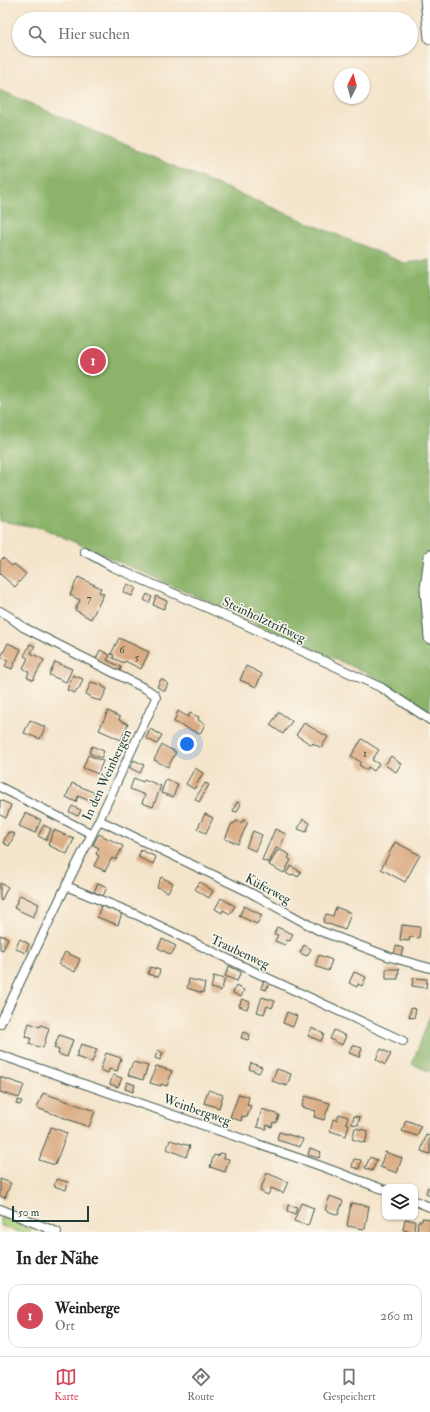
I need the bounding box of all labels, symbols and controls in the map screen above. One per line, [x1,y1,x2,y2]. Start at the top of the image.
search box [12,12,418,56]
icon: search [26,23,48,45]
text: Hier suchen [58,25,130,44]
north arrow [334,68,370,104]
pin: 1 [80,346,106,376]
house number: 7 [86,592,92,605]
street label: Steinholztriftweg [220,594,309,647]
house number: 6 [119,643,126,656]
house number: 5 [135,651,140,664]
street label: In den Weinbergen [79,727,135,823]
your location [177,734,197,754]
house number: 1 [363,747,367,760]
street label: Küferweg [242,870,294,908]
street label: Traubenweg [208,931,273,973]
street label: Weinbergweg [160,1091,233,1129]
map controls [382,1184,418,1220]
button: layers [382,1184,418,1220]
scale bar [12,1204,89,1223]
text: 50 m [18,1206,39,1219]
text: In der Nähe [16,1248,98,1269]
text: Weinberge [55,1299,120,1318]
text: 1 [28,1308,32,1324]
text: 260 m [380,1308,413,1324]
text: Ort [55,1318,75,1334]
tab: Karte [54,1366,79,1403]
tab: Route [187,1366,214,1403]
tab: Gespeichert [323,1366,376,1403]

